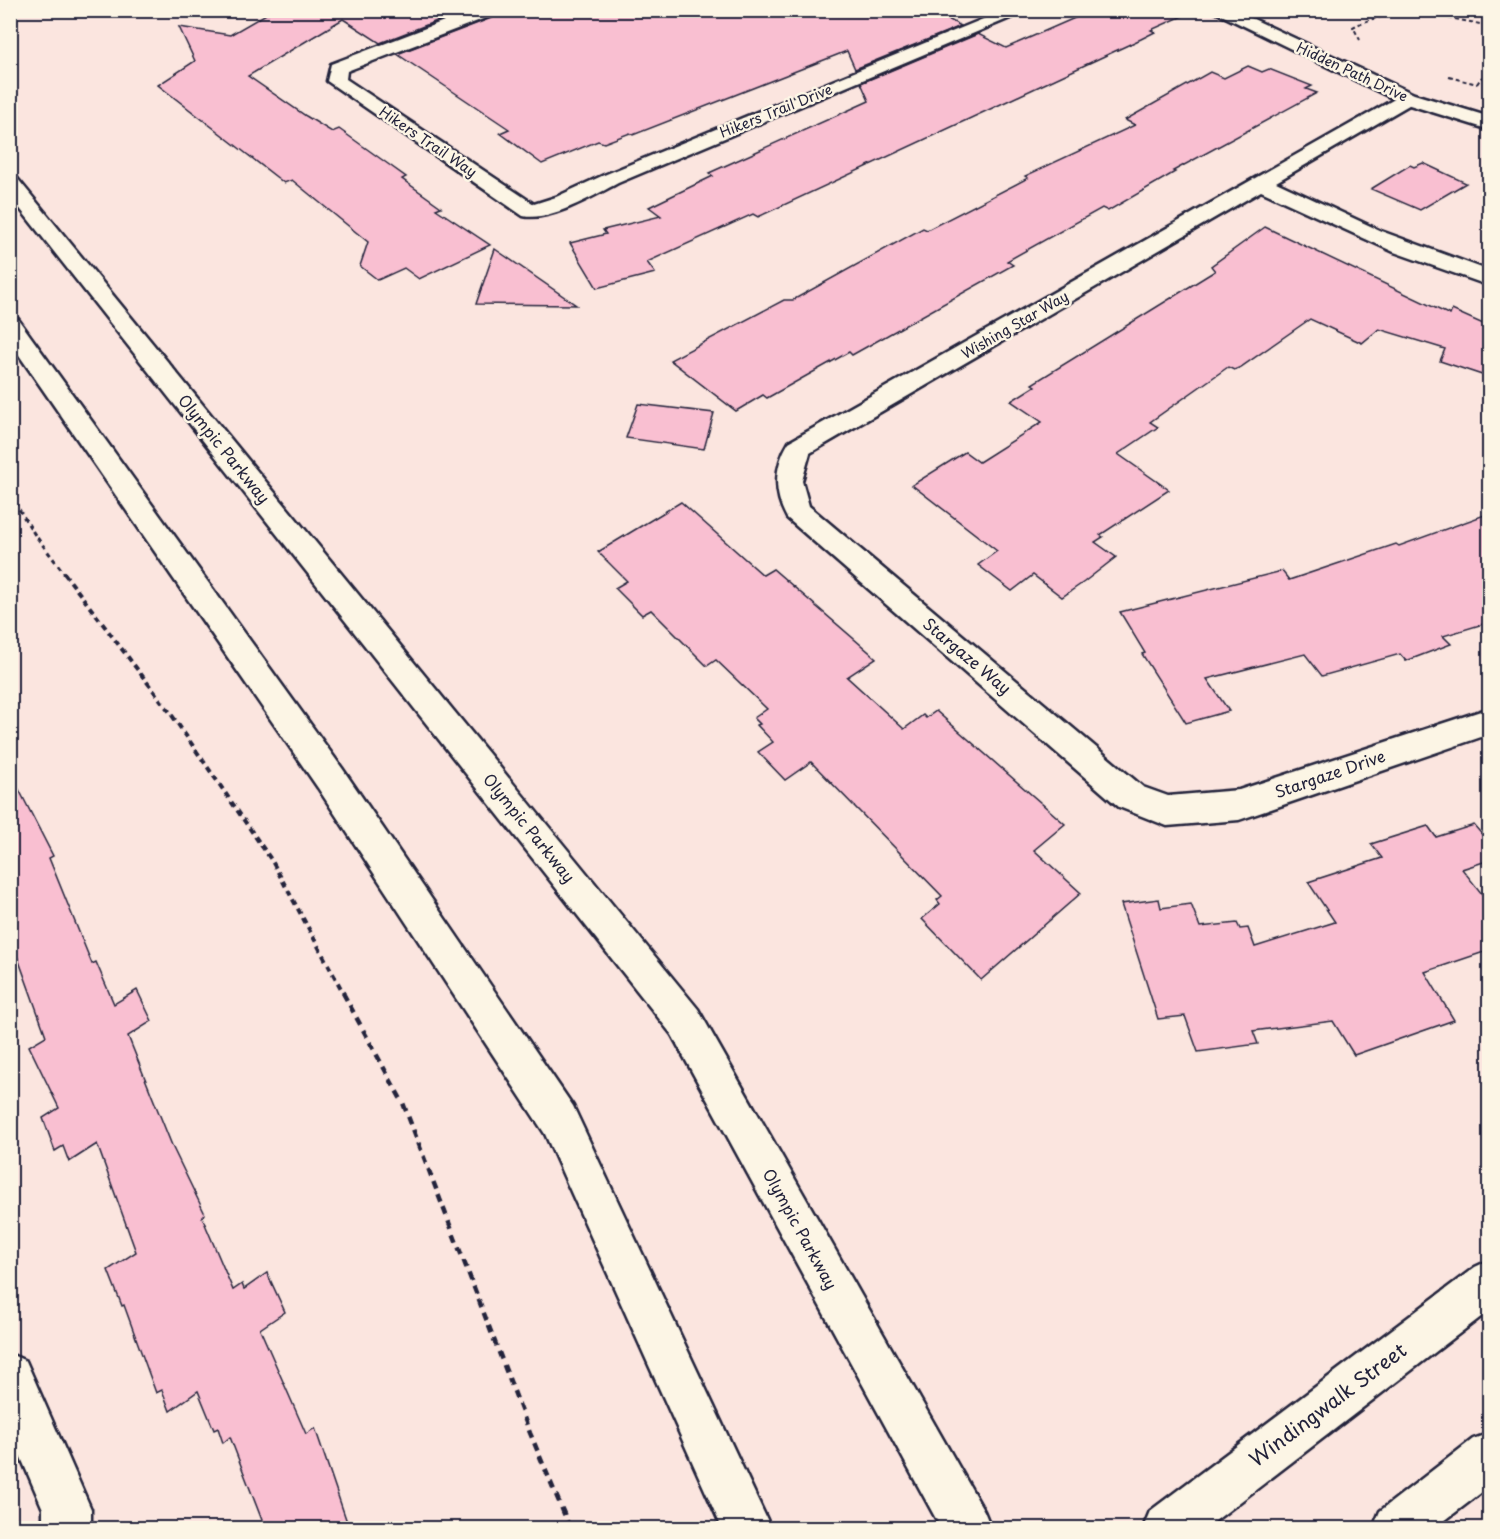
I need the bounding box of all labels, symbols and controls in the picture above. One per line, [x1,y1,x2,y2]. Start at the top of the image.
street label: Hidden Path Drive [1293,37,1411,107]
street label: Hikers Trail Drive [716,78,835,143]
street label: Hikers Trail Way [375,101,481,182]
street label: Wishing Star Way [957,285,1072,364]
street label: Olympic Parkway [173,388,276,508]
street label: Stargaze Way [918,611,1017,699]
street label: Stargaze Drive [1271,743,1388,803]
street label: Olympic Parkway [478,767,581,887]
street label: Olympic Parkway [758,1164,844,1293]
street label: Windingwalk Street [1242,1335,1412,1473]

